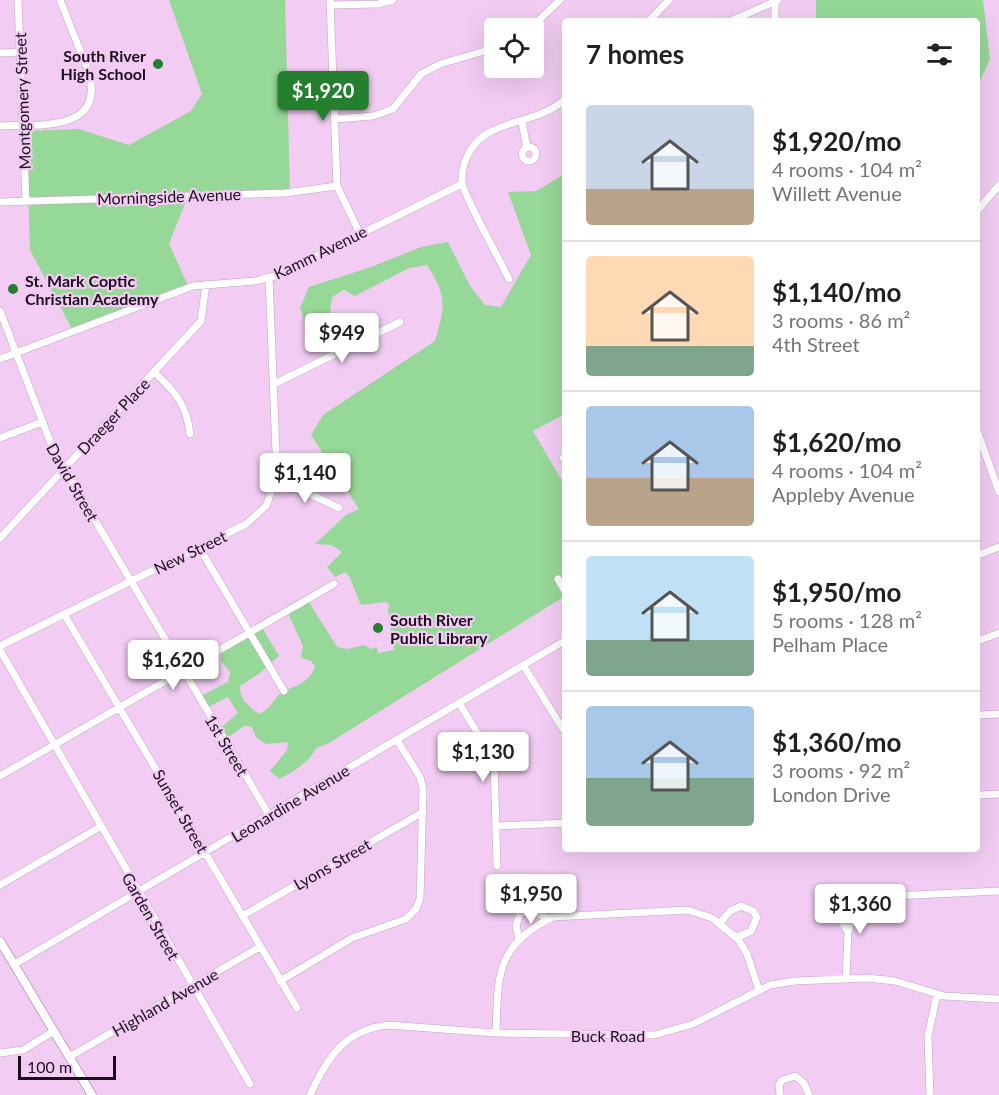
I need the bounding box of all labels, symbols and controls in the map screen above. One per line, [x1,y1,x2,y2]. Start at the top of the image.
map controls [484,18,544,78]
button: locate [484,18,544,78]
street label: Montgomery Street [10,32,34,170]
text: 7 homes [586,38,684,70]
icon: filters [923,38,956,71]
place label: South River High School [61,46,146,83]
marker: South River High School [151,57,165,71]
pin: $1,920 [274,71,372,122]
text: $1,920 [292,78,354,102]
text: $1,920/mo [772,125,902,157]
icon: home [634,129,706,201]
text: 4 rooms · 104 m² [772,157,922,181]
text: Willett Avenue [772,181,902,205]
street label: Morningside Avenue [97,184,241,208]
street label: Kamm Avenue [270,221,370,283]
place label: St. Mark Coptic Christian Academy [25,271,159,308]
text: $1,140/mo [772,276,902,308]
icon: home [634,280,706,352]
marker: St. Mark Coptic Christian Academy [6,282,20,296]
text: 3 rooms · 86 m² [772,308,910,332]
pin: $949 [306,313,378,364]
text: $949 [319,320,365,344]
text: 4th Street [772,332,860,356]
street label: Draeger Place [73,374,153,458]
text: $1,620/mo [772,426,902,458]
icon: home [634,430,706,502]
street label: David Street [43,440,103,525]
pin: $1,140 [256,453,354,504]
text: 4 rooms · 104 m² [772,458,922,482]
text: $1,140 [274,460,336,484]
text: Appleby Avenue [772,482,915,506]
street label: New Street [150,526,230,578]
text: $1,950/mo [772,576,902,608]
icon: home [634,580,706,652]
text: 5 rooms · 128 m² [772,608,922,632]
place label: South River Public Library [390,610,488,647]
marker: South River Public Library [371,621,385,635]
text: Pelham Place [772,632,888,656]
pin: $1,620 [124,640,222,691]
text: $1,620 [142,647,204,671]
street label: 1st Street [201,711,253,779]
text: $1,360/mo [772,726,902,758]
icon: home [634,730,706,802]
pin: $1,130 [434,732,532,783]
text: $1,130 [452,739,514,763]
text: 3 rooms · 92 m² [772,758,910,782]
street label: Leonardine Avenue [228,760,352,846]
street label: Sunset Street [149,766,213,857]
text: London Drive [772,782,891,806]
street label: Lyons Street [290,834,374,894]
street label: Garden Street [118,869,184,963]
pin: $1,950 [482,874,580,925]
text: $1,950 [500,881,562,905]
pin: $1,360 [811,884,909,935]
text: $1,360 [829,891,891,915]
street label: Highland Avenue [109,964,221,1040]
street label: Buck Road [571,1026,645,1045]
scale bar [18,1053,116,1080]
text: 100 m [27,1057,72,1076]

